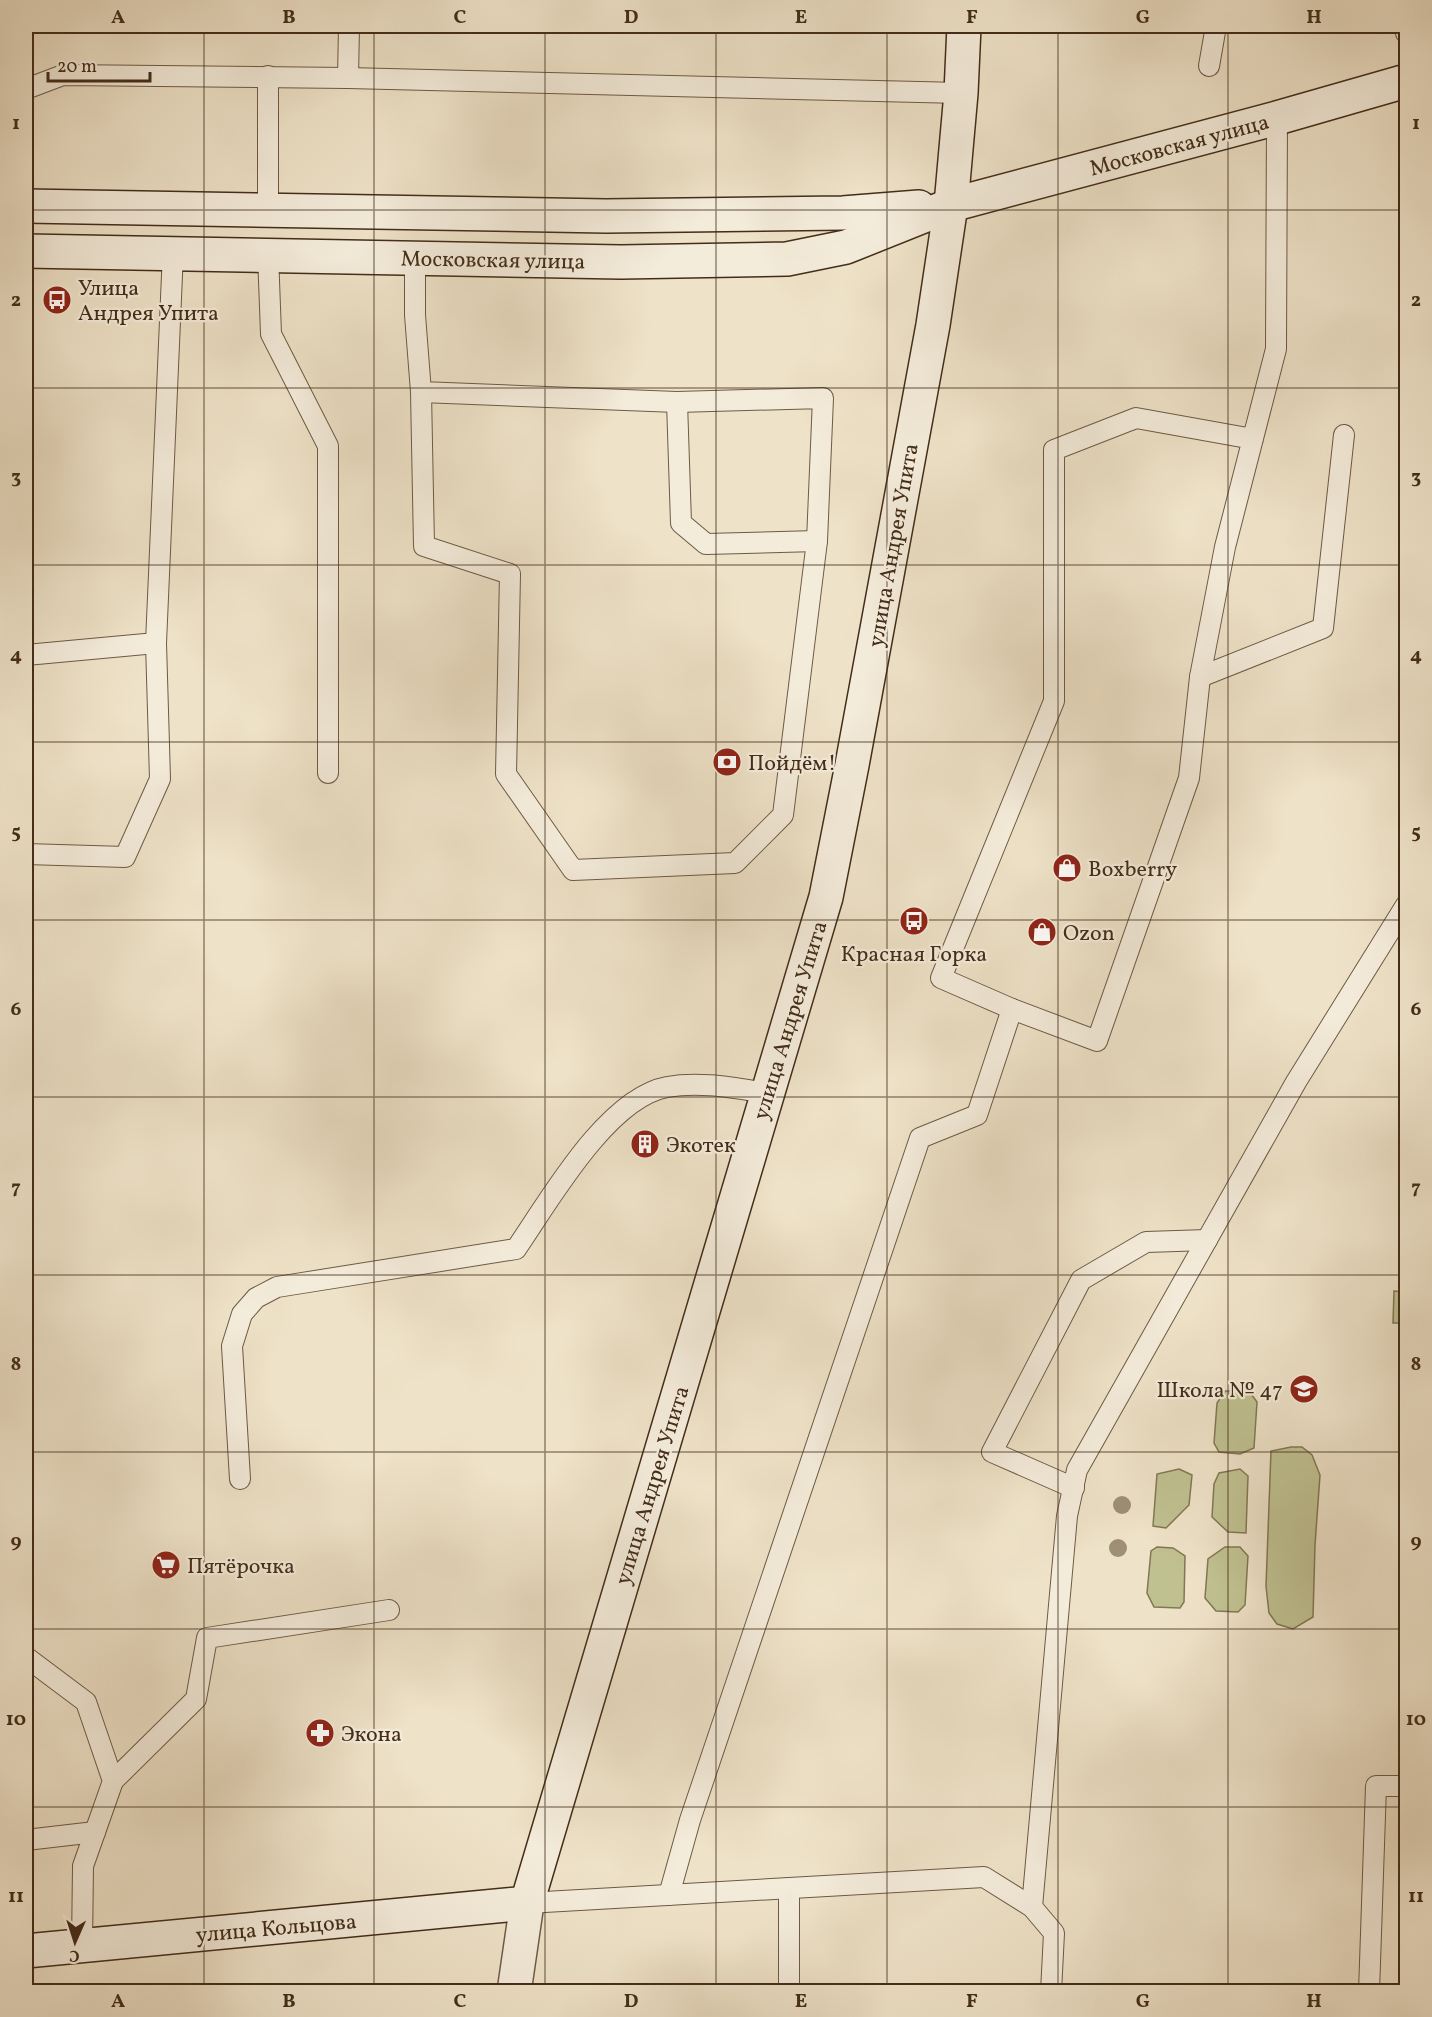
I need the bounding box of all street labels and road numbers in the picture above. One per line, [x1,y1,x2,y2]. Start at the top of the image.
street label: Московская улица [1086,108,1273,185]
street label: Московская улица [400,244,586,279]
street label: улица Андрея Упита [861,441,928,650]
street label: улица Андрея Упита [746,917,836,1124]
street label: улица Андрея Упита [608,1382,698,1589]
street label: улица Кольцова [194,1907,358,1952]

